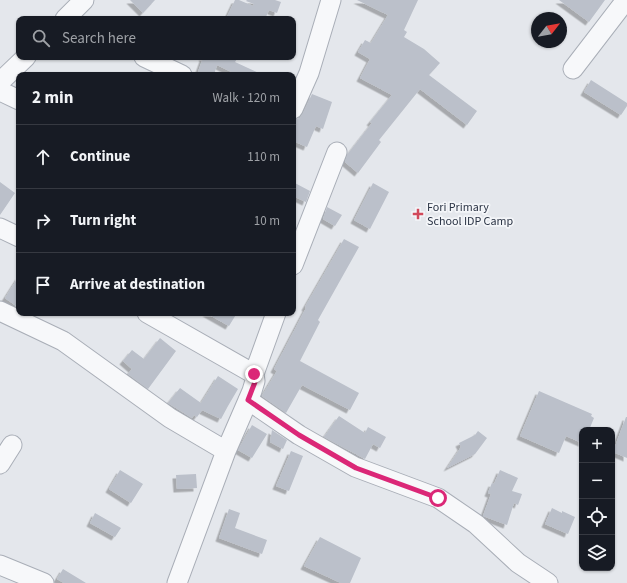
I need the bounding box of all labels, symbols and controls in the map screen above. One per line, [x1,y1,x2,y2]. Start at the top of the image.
north arrow [531,12,567,48]
search box [16,16,296,60]
icon: search [30,27,52,49]
text: Search here [62,28,136,49]
text: 2 min [32,86,73,110]
text: Walk · 120 m [212,89,280,107]
icon: ahead [32,146,54,168]
text: Continue [70,146,130,167]
text: 110 m [247,148,280,166]
place label: Fori Primary School IDP Camp [427,199,513,230]
marker: Fori Primary School IDP Camp [412,208,424,220]
icon: right [32,210,54,232]
text: Turn right [70,210,136,231]
text: 10 m [254,212,280,230]
icon: arrive [32,274,54,296]
text: Arrive at destination [70,274,205,295]
route end [245,365,263,383]
map controls [579,427,615,571]
button: + [579,427,615,463]
button: − [579,463,615,499]
route start [429,489,447,507]
button: locate [579,499,615,535]
button: layers [579,535,615,571]

